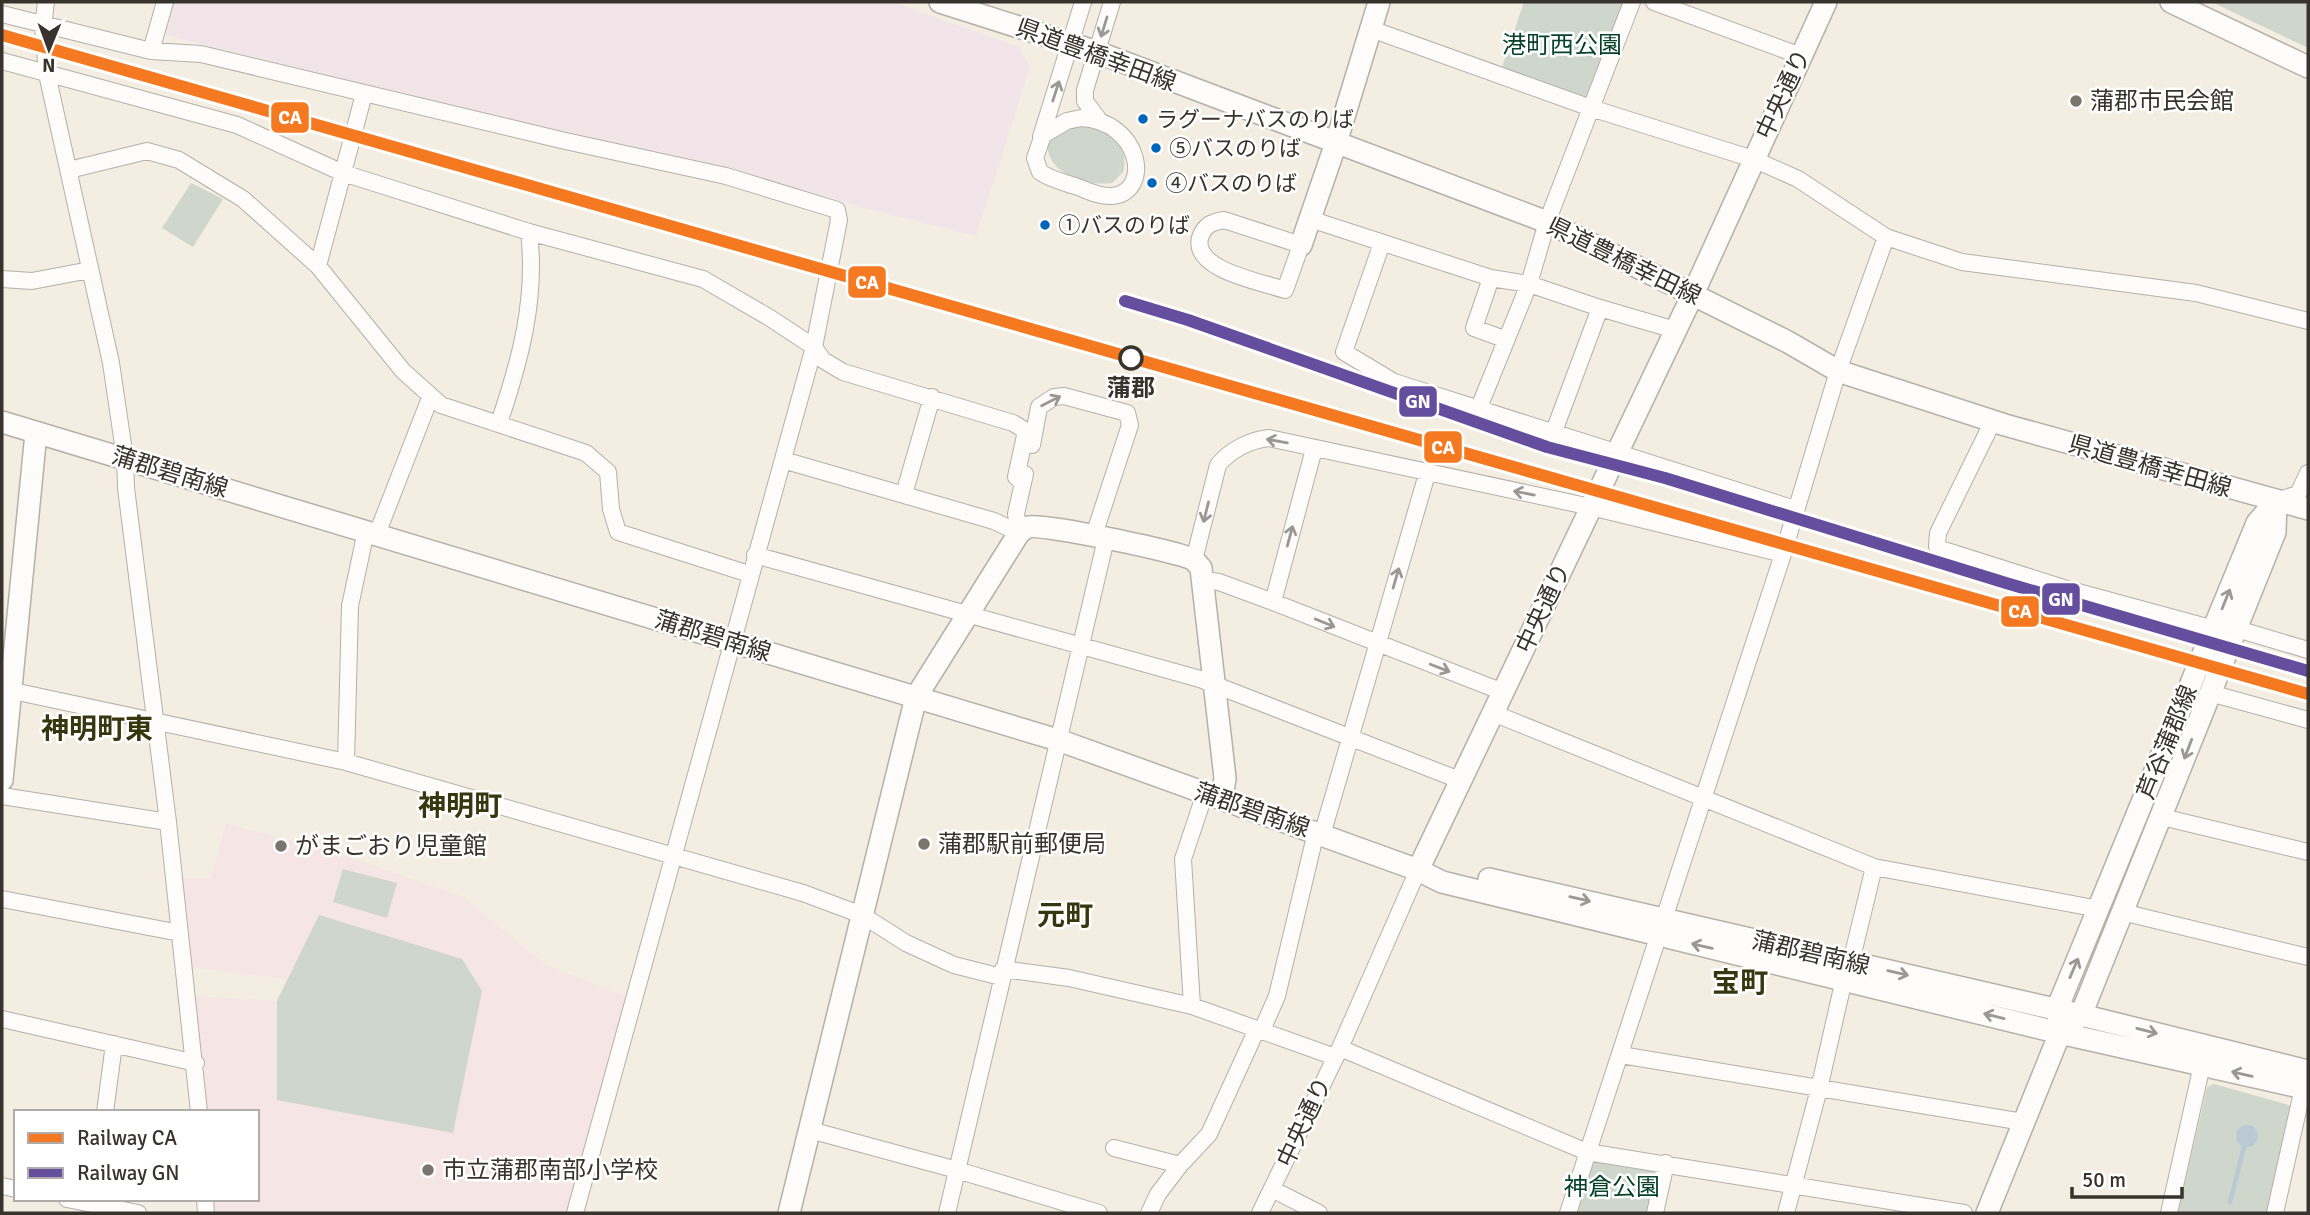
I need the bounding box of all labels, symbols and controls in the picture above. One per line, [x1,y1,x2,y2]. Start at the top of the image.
street label: 県道豊橋幸田線 [1012,12,1180,98]
north arrow [14,14,84,84]
one-way arrow [1097,15,1110,37]
park label: 港町西公園 [1502,30,1622,60]
street label: 中央通り [1749,44,1817,144]
text: N [42,53,56,77]
one-way arrow [1050,80,1063,102]
place label: 蒲郡市民会館 [2090,86,2234,116]
marker: 蒲郡市民会館 [2068,93,2084,109]
line badge: CA [270,101,310,134]
text: CA [278,106,302,130]
place label: ラグーナバスのりば [1156,106,1354,133]
marker: ラグーナバスのりば [1136,112,1150,126]
place label: ⑤バスのりば [1169,135,1301,162]
marker: ⑤バスのりば [1149,141,1163,155]
place label: ④バスのりば [1165,170,1297,197]
marker: ④バスのりば [1145,176,1159,190]
street label: 県道豊橋幸田線 [1542,211,1706,311]
place label: ①バスのりば [1058,212,1190,239]
marker: ①バスのりば [1038,218,1052,232]
line badge: CA [847,265,887,299]
text: CA [855,271,879,295]
marker: 蒲郡 [1119,346,1143,370]
place label: 蒲郡 [1107,373,1155,403]
line badge: GN [1398,385,1438,418]
text: GN [1405,390,1431,414]
one-way arrow [1040,394,1060,408]
street label: 県道豊橋幸田線 [2065,428,2235,504]
line badge: CA [1423,430,1463,464]
one-way arrow [1266,433,1289,447]
text: CA [1431,436,1455,460]
street label: 蒲郡碧南線 [108,440,232,504]
one-way arrow [1513,486,1536,500]
one-way arrow [1199,501,1212,523]
one-way arrow [1285,525,1298,547]
street label: 中央通り [1509,558,1577,658]
one-way arrow [1391,567,1404,589]
line badge: GN [2041,582,2081,616]
text: GN [2048,588,2074,612]
one-way arrow [2220,589,2233,611]
line badge: CA [2000,595,2040,628]
text: CA [2008,600,2032,624]
street label: 蒲郡碧南線 [651,604,775,668]
one-way arrow [1313,617,1335,630]
one-way arrow [1429,663,1451,675]
street label: 芦谷蒲郡線 [2131,681,2203,803]
district label: 神明町東 [41,712,153,746]
one-way arrow [2181,737,2194,759]
street label: 蒲郡碧南線 [1190,776,1314,844]
district label: 神明町 [418,789,502,823]
place label: 蒲郡駅前郵便局 [938,829,1106,859]
place label: がまごおり児童館 [295,831,487,861]
marker: 蒲郡駅前郵便局 [916,836,932,852]
marker: がまごおり児童館 [273,838,289,854]
one-way arrow [1569,894,1591,907]
district label: 元町 [1037,899,1093,933]
street label: 蒲郡碧南線 [1749,925,1873,981]
one-way arrow [1691,939,1713,952]
one-way arrow [2068,958,2081,979]
district label: 宝町 [1712,966,1768,1000]
one-way arrow [1886,966,1909,980]
one-way arrow [1983,1009,2006,1022]
one-way arrow [2135,1025,2158,1038]
one-way arrow [2231,1067,2254,1080]
street label: 中央通り [1270,1072,1338,1172]
legend [14,1110,259,1201]
text: Railway CA [77,1125,177,1151]
place label: 市立蒲郡南部小学校 [442,1155,658,1185]
scale bar [2072,1156,2182,1200]
text: Railway GN [77,1160,179,1186]
marker: 市立蒲郡南部小学校 [420,1162,436,1178]
text: 50 m [2082,1167,2126,1193]
park label: 神倉公園 [1564,1172,1660,1202]

